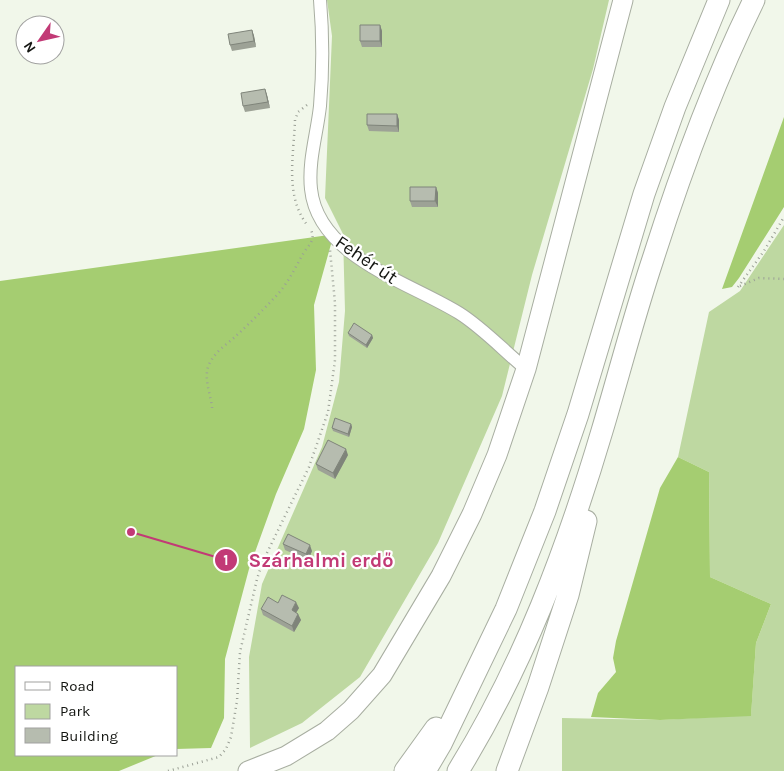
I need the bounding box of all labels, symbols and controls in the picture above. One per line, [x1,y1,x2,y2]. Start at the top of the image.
north arrow [15,15,65,65]
text: N [20,38,39,56]
street label: Fehér út [331,231,402,289]
callout: Szárhalmi erdő [214,542,404,577]
text: Szárhalmi erdő [248,549,394,572]
text: 1 [223,551,229,569]
legend [15,666,178,756]
text: Road [60,677,95,695]
text: Park [60,702,90,720]
text: Building [60,727,118,745]

